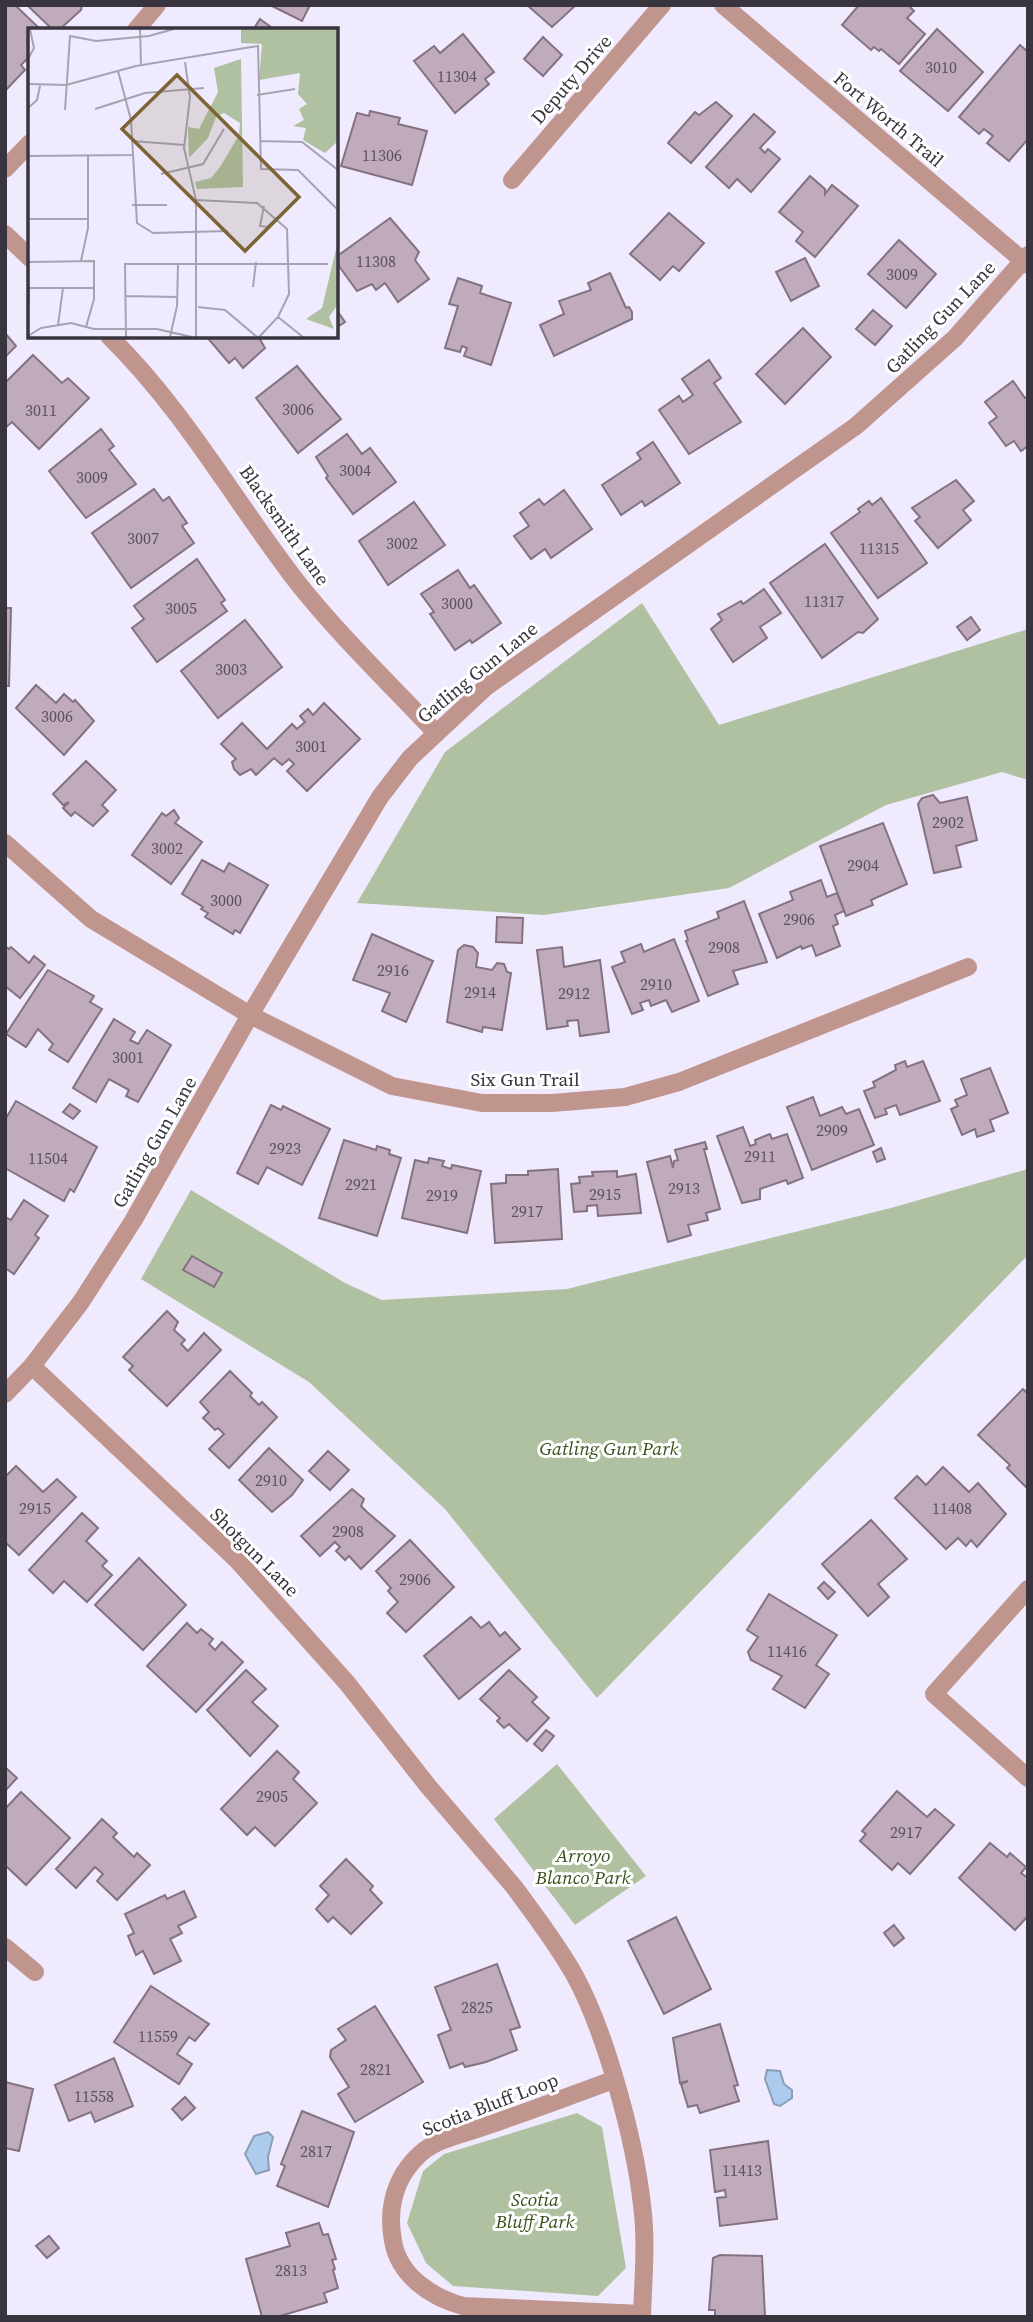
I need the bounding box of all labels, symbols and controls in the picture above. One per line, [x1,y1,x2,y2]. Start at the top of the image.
inset map [28,28,338,338]
street label: Deputy Drive [525,29,617,129]
house number: 3010 [925,56,957,78]
house number: 11304 [437,65,477,87]
street label: Fort Worth Trail [828,65,950,173]
house number: 11306 [362,144,402,166]
house number: 11308 [356,250,396,272]
street label: Gatling Gun Lane [879,255,1001,379]
house number: 3009 [886,263,918,285]
house number: 3006 [282,398,314,420]
house number: 3011 [25,399,57,421]
house number: 3004 [339,459,371,481]
street label: Blacksmith Lane [234,460,336,590]
house number: 3009 [76,466,108,488]
house number: 3007 [127,527,159,549]
house number: 3002 [386,532,418,554]
house number: 11315 [859,537,899,559]
house number: 11317 [804,590,844,612]
house number: 3000 [441,592,473,614]
house number: 3005 [165,597,197,619]
street label: Gatling Gun Lane [411,615,543,729]
house number: 3003 [215,658,247,680]
house number: 3006 [41,705,73,727]
house number: 3001 [295,735,327,757]
house number: 2902 [932,811,964,833]
house number: 3002 [151,837,183,859]
house number: 2904 [847,854,879,876]
house number: 3000 [210,889,242,911]
house number: 2906 [783,908,815,930]
house number: 2908 [708,936,740,958]
house number: 2916 [377,959,409,981]
house number: 2910 [640,973,672,995]
house number: 2914 [464,981,496,1003]
house number: 2912 [558,982,590,1004]
house number: 3001 [112,1046,144,1068]
street label: Six Gun Trail [470,1066,580,1092]
street label: Gatling Gun Lane [106,1071,202,1213]
house number: 2909 [816,1119,848,1141]
house number: 2923 [269,1137,301,1159]
house number: 2911 [744,1145,776,1167]
house number: 11504 [28,1147,68,1169]
house number: 2921 [345,1173,377,1195]
house number: 2913 [668,1177,700,1199]
house number: 2915 [589,1183,621,1205]
house number: 2919 [426,1184,458,1206]
house number: 2917 [511,1200,543,1222]
park label: Gatling Gun Park [540,1435,678,1461]
house number: 2910 [255,1469,287,1491]
house number: 2915 [19,1497,51,1519]
house number: 11408 [932,1497,972,1519]
street label: Shotgun Lane [205,1502,305,1602]
house number: 2908 [332,1520,364,1542]
house number: 2906 [399,1568,431,1590]
house number: 11416 [767,1640,807,1662]
house number: 2905 [256,1785,288,1807]
house number: 2917 [890,1821,922,1843]
park label: Arroyo Blanco Park [535,1842,631,1890]
house number: 2825 [461,1996,493,2018]
house number: 11559 [138,2025,178,2047]
house number: 2821 [360,2058,392,2080]
street label: Scotia Bluff Loop [418,2066,562,2142]
house number: 11558 [74,2085,114,2107]
house number: 2817 [300,2140,332,2162]
house number: 11413 [722,2159,762,2181]
park label: Scotia Bluff Park [494,2186,575,2234]
house number: 2813 [275,2259,307,2281]

